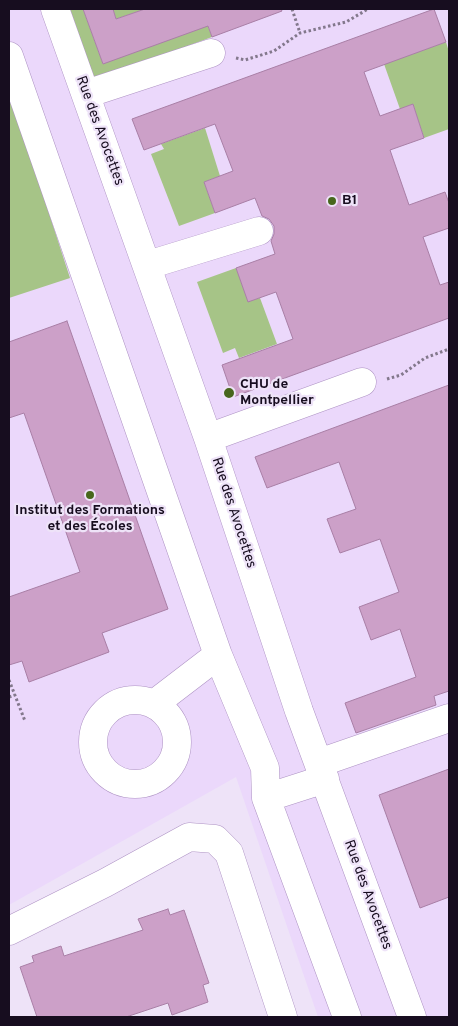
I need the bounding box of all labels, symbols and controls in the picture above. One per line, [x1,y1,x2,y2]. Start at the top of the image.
street label: Rue des Avocettes [71,74,127,188]
place label: B1 [342,193,357,209]
marker: B1 [326,195,338,207]
place label: CHU de Montpellier [240,377,314,410]
marker: CHU de Montpellier [222,386,236,400]
street label: Rue des Avocettes [207,455,259,571]
marker: Institut des Formations et des Écoles [84,489,96,501]
place label: Institut des Formations et des Écoles [15,503,165,536]
street label: Rue des Avocettes [339,838,395,952]

